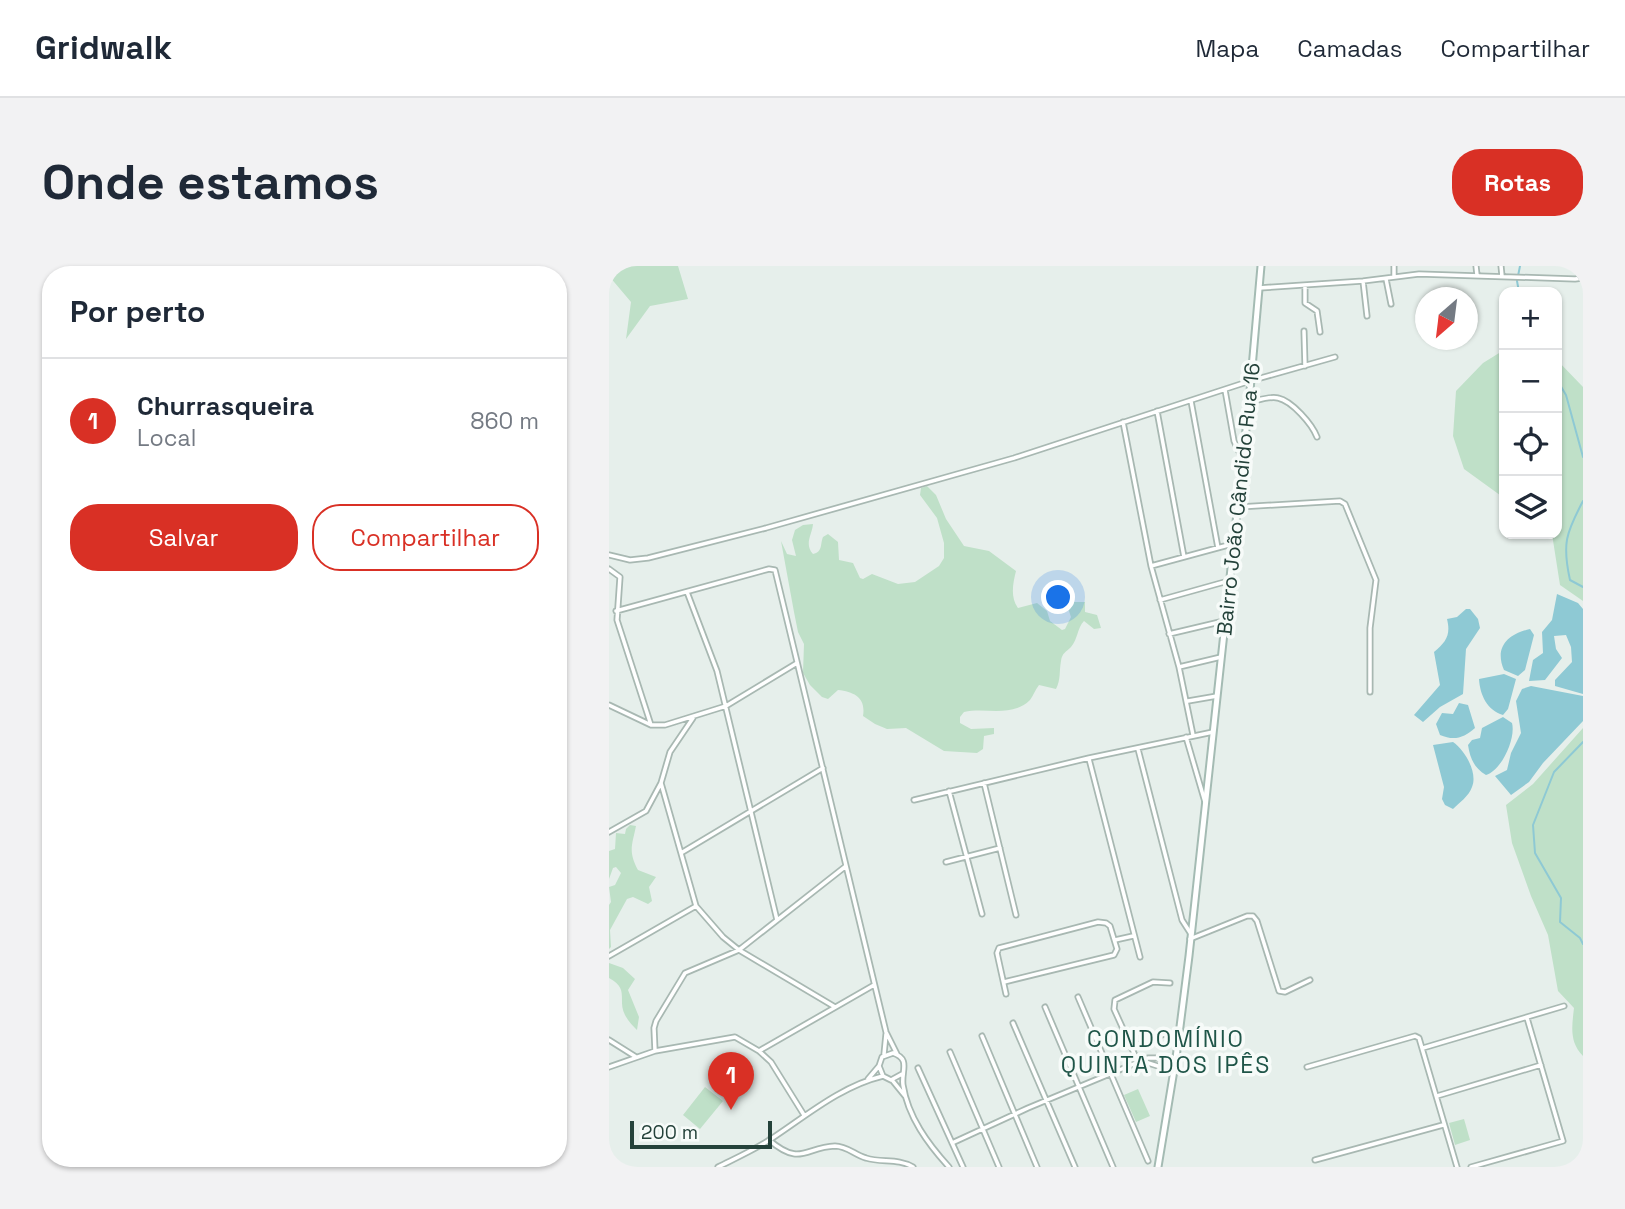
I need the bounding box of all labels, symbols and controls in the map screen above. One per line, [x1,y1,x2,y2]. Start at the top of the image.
text: Gridwalk [35,27,172,69]
text: Mapa [1195,33,1259,64]
text: Camadas [1297,33,1402,64]
text: Compartilhar [1440,33,1590,64]
button: Rotas [1452,149,1583,216]
text: Onde estamos [42,151,379,213]
north arrow [1415,287,1478,350]
map controls [1499,287,1562,539]
button: + [1499,287,1562,350]
text: Por perto [70,292,205,331]
button: − [1499,350,1562,413]
street label: Bairro João Cândido Rua 16 [1210,361,1266,637]
text: Churrasqueira [137,389,314,423]
text: 1 [88,406,98,436]
text: 860 m [470,406,539,436]
button: locate [1499,413,1562,476]
text: Local [137,423,196,453]
button: layers [1499,476,1562,539]
button: Salvar [70,504,298,571]
button: Compartilhar [312,504,539,571]
your location [1041,580,1075,614]
district label: CONDOMÍNIO QUINTA DOS IPÊS [1061,1024,1271,1080]
pin: 1 [708,1052,754,1110]
scale bar [630,1118,772,1150]
text: 200 m [641,1120,698,1145]

